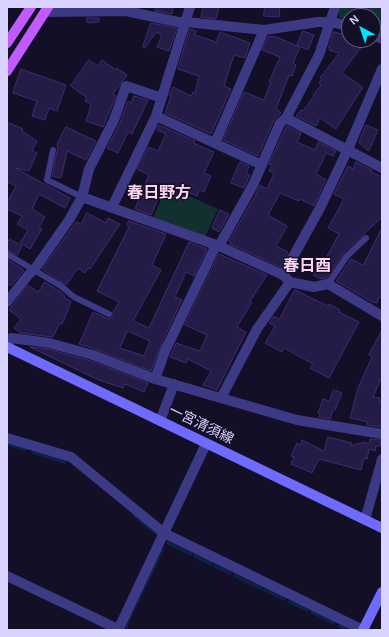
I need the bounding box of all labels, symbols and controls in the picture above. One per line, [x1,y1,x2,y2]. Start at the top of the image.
north arrow [341,8,381,48]
text: N [347,12,361,27]
district label: 春日野方 [127,184,191,204]
district label: 春日酉 [283,257,331,277]
street label: 一宮清須線 [166,402,236,448]

